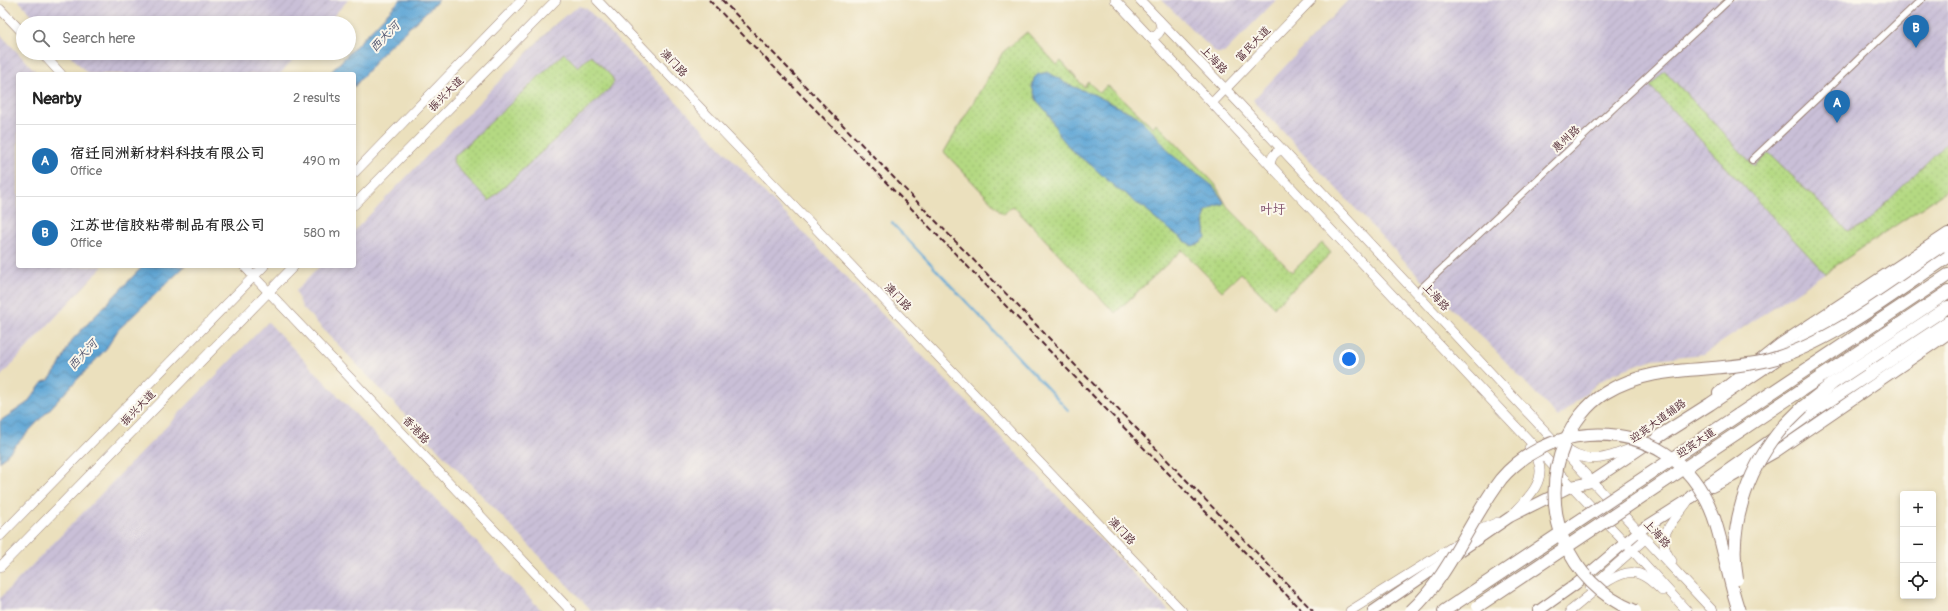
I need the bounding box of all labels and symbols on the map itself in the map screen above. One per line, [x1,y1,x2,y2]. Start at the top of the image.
pin: B [1903,15,1929,48]
water label: 西大河 [367,17,404,55]
street label: 富民大道 [1233,24,1273,64]
street label: 上海路 [1198,44,1230,76]
street label: 澳门路 [658,47,690,79]
street label: 振兴大道 [426,74,466,114]
pin: A [1824,90,1850,123]
street label: 惠州路 [1549,123,1583,155]
district label: 叶圩 [1260,202,1286,218]
street label: 上海路 [1420,280,1452,314]
street label: 澳门路 [882,281,914,313]
water label: 西大河 [65,335,102,373]
your location [1339,349,1359,369]
street label: 振兴大道 [118,388,158,428]
street label: 迎宾大道辅路 [1627,396,1689,446]
street label: 香港路 [400,414,432,446]
street label: 迎宾大道 [1674,425,1718,461]
street label: 澳门路 [1106,515,1138,547]
street label: 上海路 [1641,517,1673,551]

